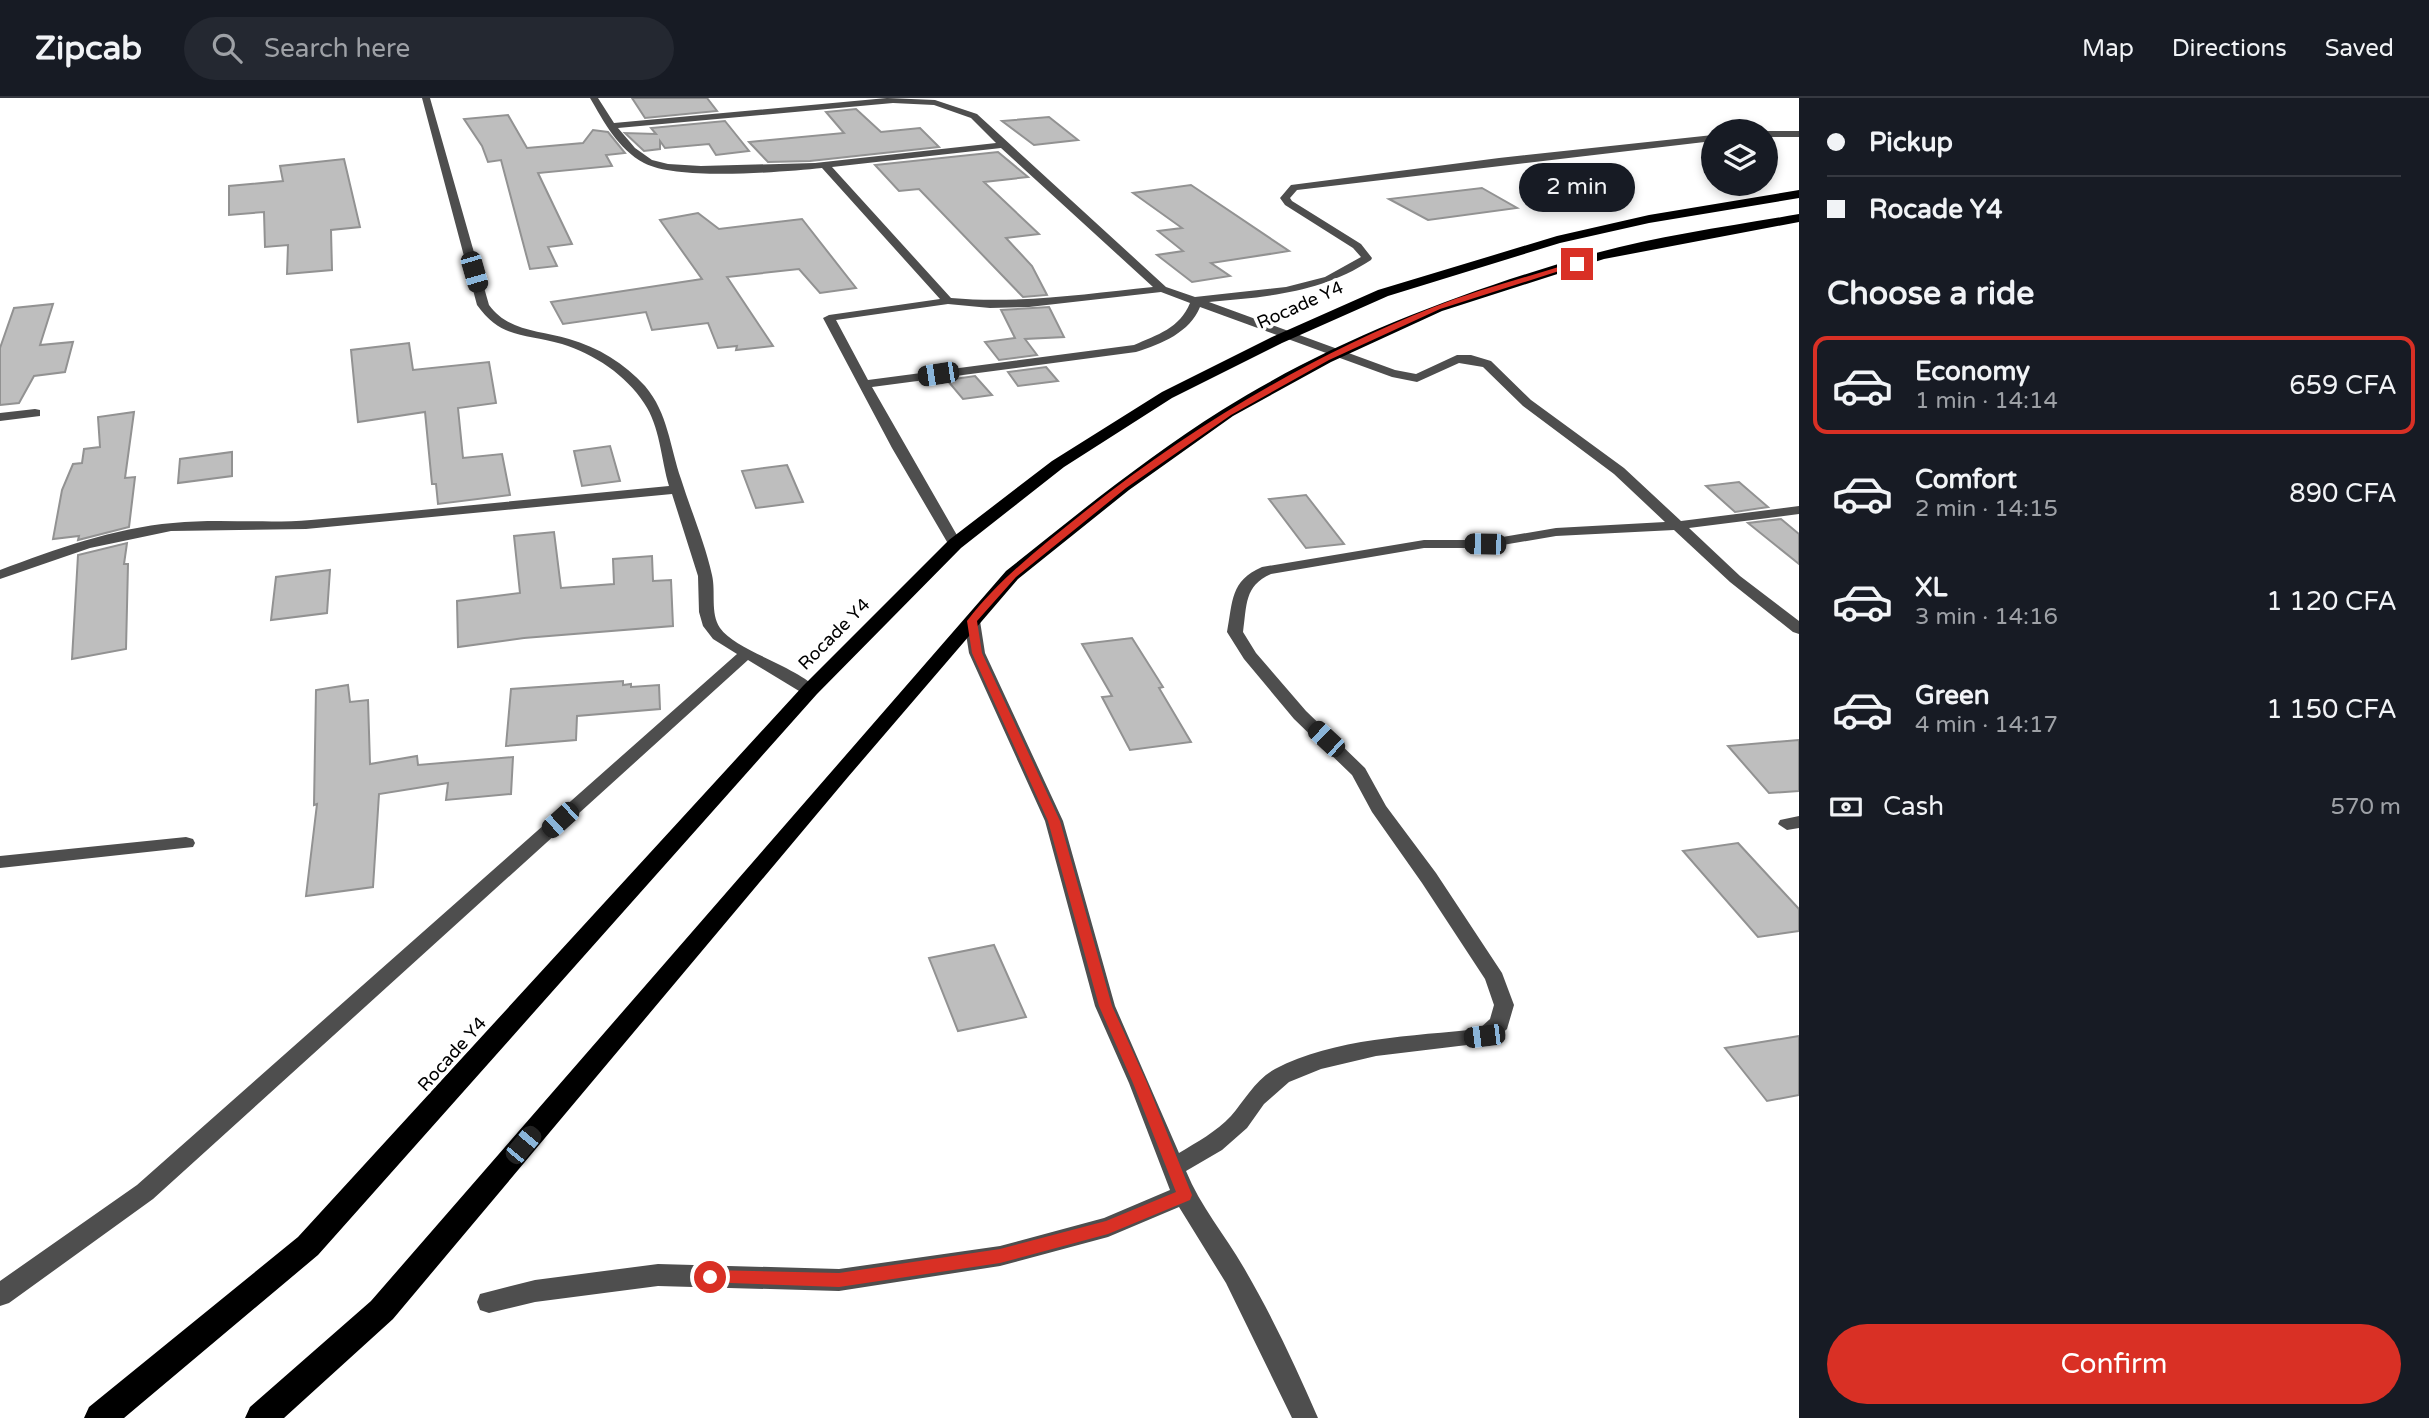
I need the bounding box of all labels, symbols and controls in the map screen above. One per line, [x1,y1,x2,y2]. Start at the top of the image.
search box [184,17,674,80]
text: Zipcab [35,29,142,68]
icon: search [208,29,246,67]
text: Search here [264,33,410,64]
text: Map [2082,34,2134,63]
text: Directions [2172,34,2287,63]
text: Saved [2325,34,2394,63]
map controls [1701,119,1778,196]
button: layers [1701,119,1778,196]
text: Pickup [1869,127,1953,158]
callout: 2 min [1519,162,1635,212]
text: 2 min [1546,173,1608,201]
text: Rocade Y4 [1869,194,2003,225]
route end [1561,248,1593,280]
car [459,249,490,295]
text: Choose a ride [1827,275,2034,313]
street label: Rocade Y4 [1253,276,1347,334]
icon: car [1831,354,1894,417]
text: Economy [1915,356,2030,387]
car [916,360,961,388]
text: 659 CFA [2289,370,2397,401]
text: 1 min · 14:14 [1915,387,2058,415]
icon: car [1831,462,1894,525]
text: Comfort [1915,464,2017,495]
text: 890 CFA [2289,478,2397,509]
text: 2 min · 14:15 [1915,495,2058,523]
car [1464,533,1507,555]
icon: car [1831,570,1894,633]
text: XL [1915,572,1947,603]
text: 1 120 CFA [2266,586,2397,617]
street label: Rocade Y4 [794,594,874,674]
text: 3 min · 14:16 [1915,603,2058,631]
icon: car [1831,678,1894,741]
text: Green [1915,680,1990,711]
text: 1 150 CFA [2266,694,2397,725]
text: 4 min · 14:17 [1915,711,2058,739]
car [1304,717,1349,761]
icon: cash [1827,788,1865,826]
text: Cash [1883,791,1944,822]
text: 570 m [2331,793,2401,821]
car [538,798,583,842]
street label: Rocade Y4 [413,1012,491,1096]
car [1462,1023,1507,1049]
car [502,1122,545,1168]
route start [694,1261,726,1293]
button: Confirm [1827,1324,2401,1404]

